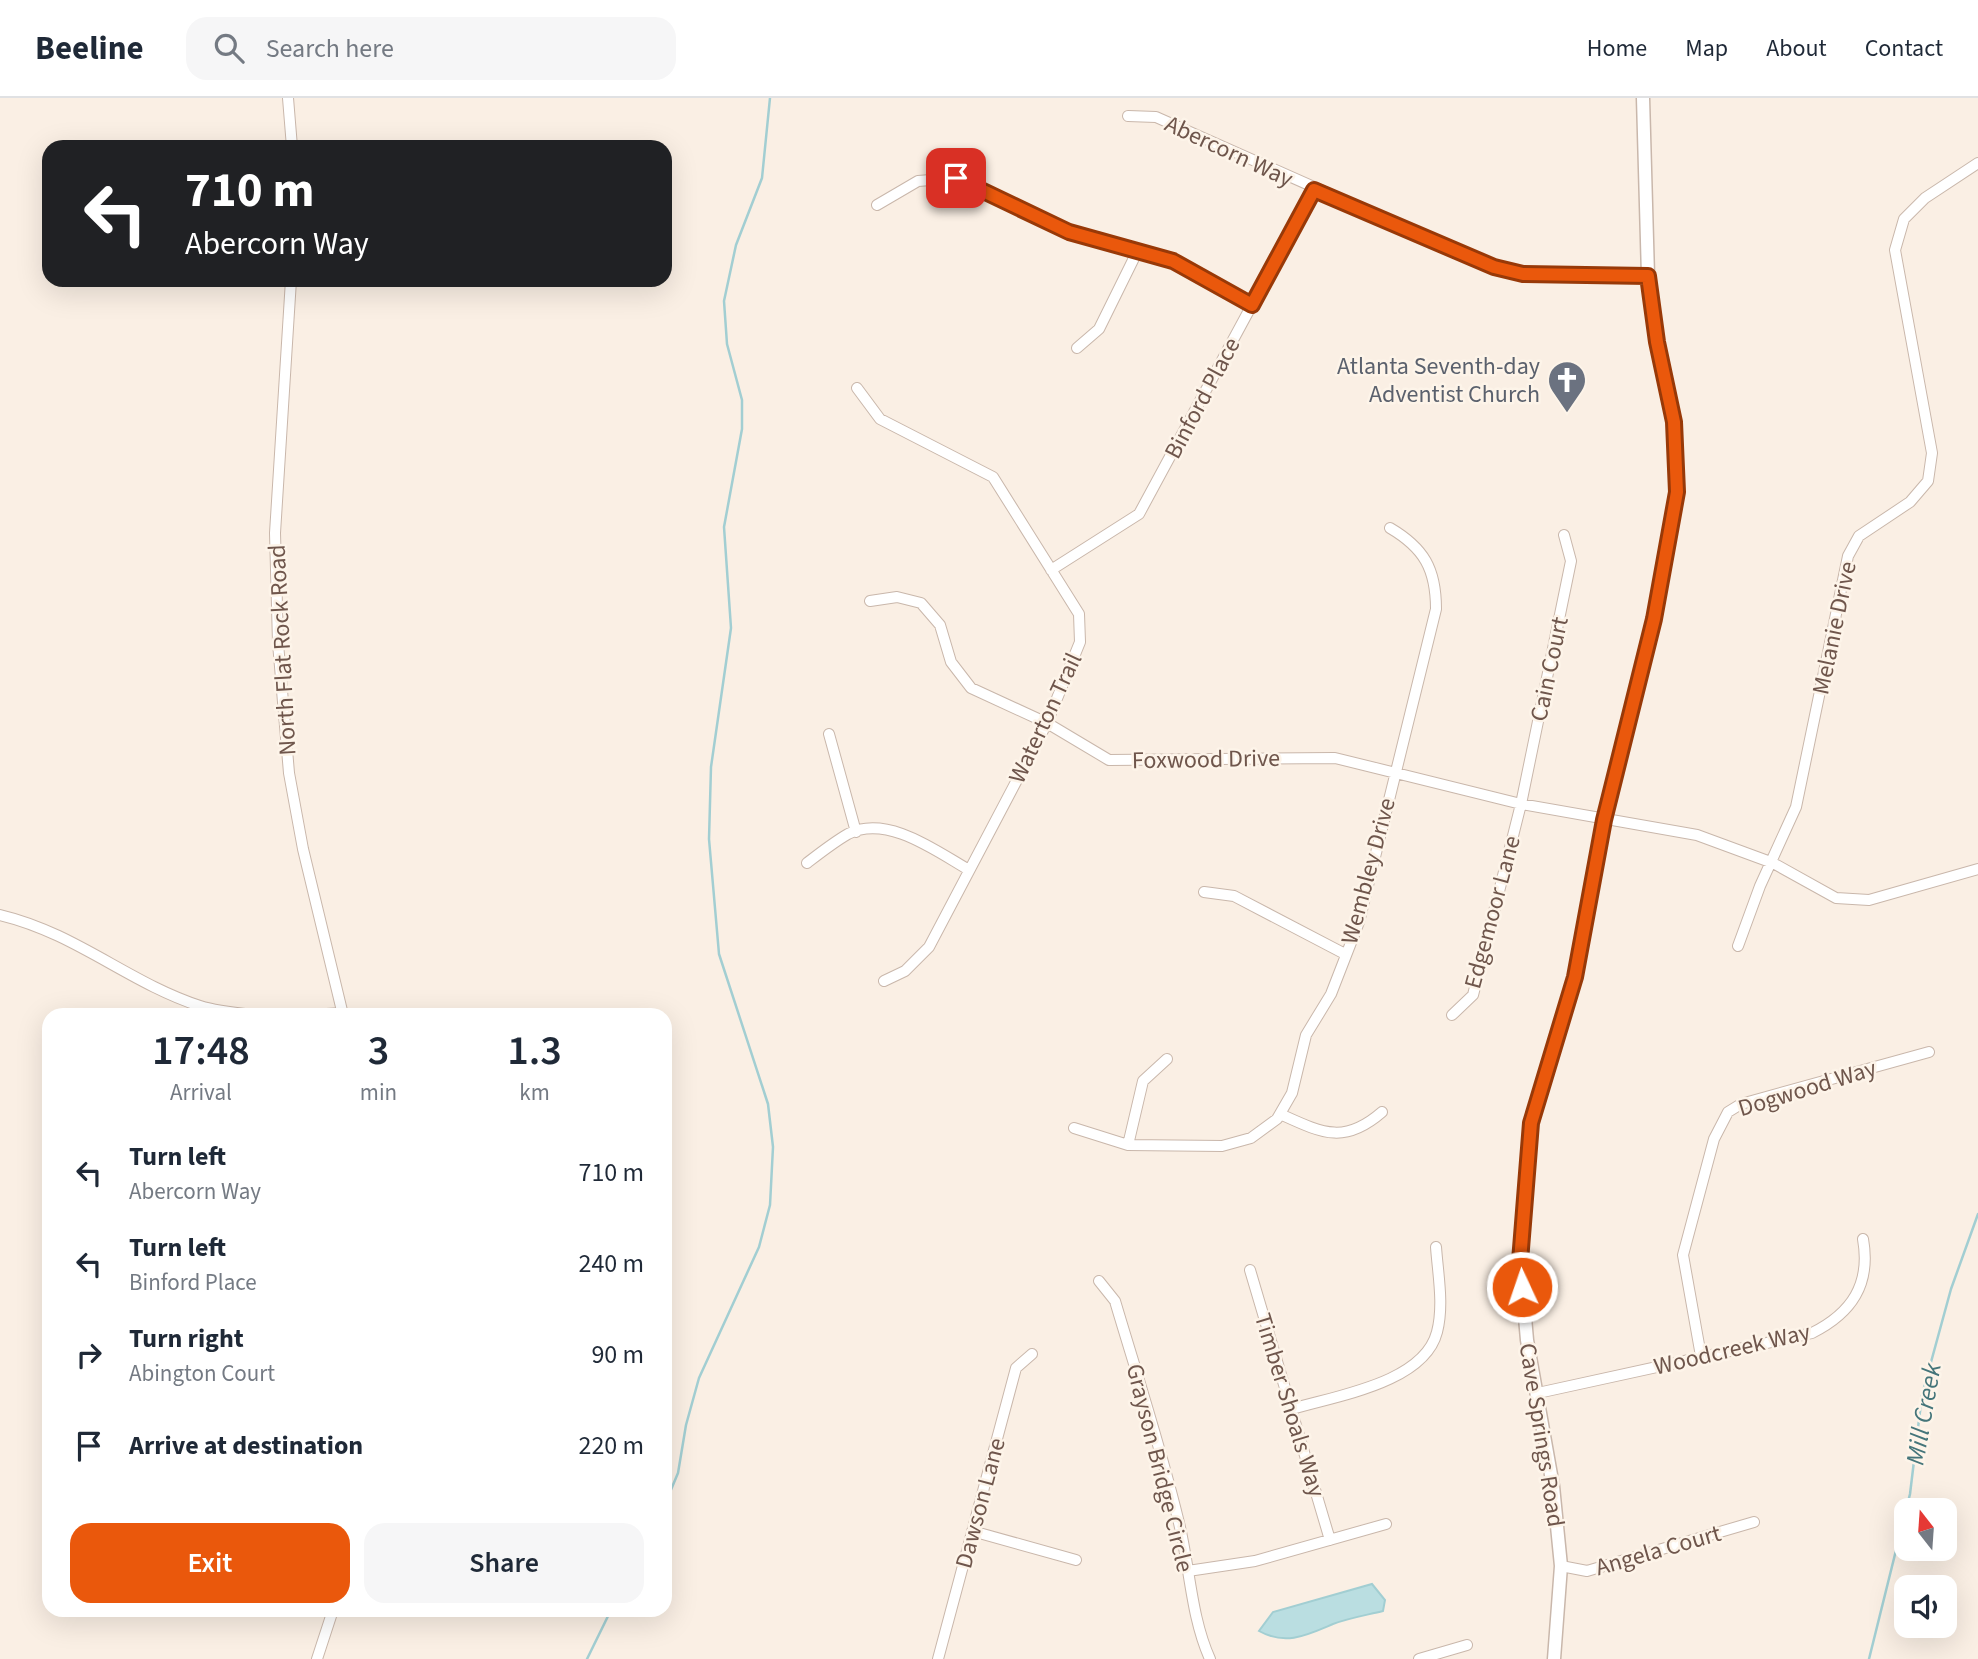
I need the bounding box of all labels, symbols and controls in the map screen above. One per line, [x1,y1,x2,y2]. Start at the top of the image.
search box [186,17,676,80]
text: Beeline [35,25,144,72]
icon: search [210,29,248,67]
text: Search here [266,30,394,67]
text: Home [1587,31,1647,66]
text: Map [1685,31,1728,66]
text: About [1766,31,1827,66]
text: Contact [1865,31,1943,66]
street label: Abercorn Way [1159,106,1299,196]
pin [926,148,986,208]
text: 710 m [185,156,314,226]
icon: arrive [937,159,975,197]
icon: left [70,168,161,259]
text: Abercorn Way [185,221,369,267]
street label: Binford Place [1156,331,1249,465]
place label: Atlanta Seventh-day Adventist Church [1337,349,1540,412]
church icon: Atlanta Seventh-day Adventist Church [1546,359,1588,414]
street label: North Flat Rock Road [260,544,305,756]
street label: Melanie Drive [1803,558,1866,698]
street label: Cain Court [1521,614,1578,725]
street label: Waterton Trail [1000,647,1091,789]
street label: Foxwood Drive [1132,741,1280,778]
street label: Wembley Drive [1332,794,1405,948]
street label: Edgemoor Lane [1455,832,1530,993]
text: 17:48 [152,1021,250,1081]
text: 3 [368,1021,389,1081]
text: 1.3 [507,1021,562,1081]
street label: Dogwood Way [1734,1051,1881,1126]
text: Arrival [170,1076,232,1109]
text: min [360,1076,397,1109]
text: km [519,1076,550,1109]
text: Turn left [129,1138,226,1175]
icon: left [70,1154,108,1192]
text: 710 m [578,1154,644,1191]
text: Abercorn Way [129,1175,261,1208]
text: Turn left [129,1229,226,1266]
icon: left [70,1245,108,1283]
text: 240 m [578,1245,644,1282]
position arrow [1485,1250,1559,1324]
text: Binford Place [129,1266,257,1299]
street label: Timber Shoals Way [1245,1309,1334,1501]
street label: Woodcreek Way [1650,1314,1814,1384]
text: Turn right [129,1320,244,1357]
icon: right [70,1336,108,1374]
text: 90 m [591,1336,644,1373]
street label: Cave Springs Road [1510,1341,1573,1529]
text: Abington Court [129,1357,275,1390]
street label: Grayson Bridge Circle [1117,1360,1202,1576]
water label: Mill Creek [1896,1360,1951,1468]
icon: arrive [70,1427,108,1465]
text: Arrive at destination [129,1427,363,1464]
text: 220 m [578,1427,644,1464]
street label: Dawson Lane [946,1434,1015,1572]
north arrow [1894,1498,1956,1561]
map controls [1894,1498,1957,1638]
street label: Angela Court [1591,1516,1725,1585]
button: Exit [70,1523,350,1603]
button: Share [364,1523,644,1603]
button: sound [1894,1575,1957,1638]

